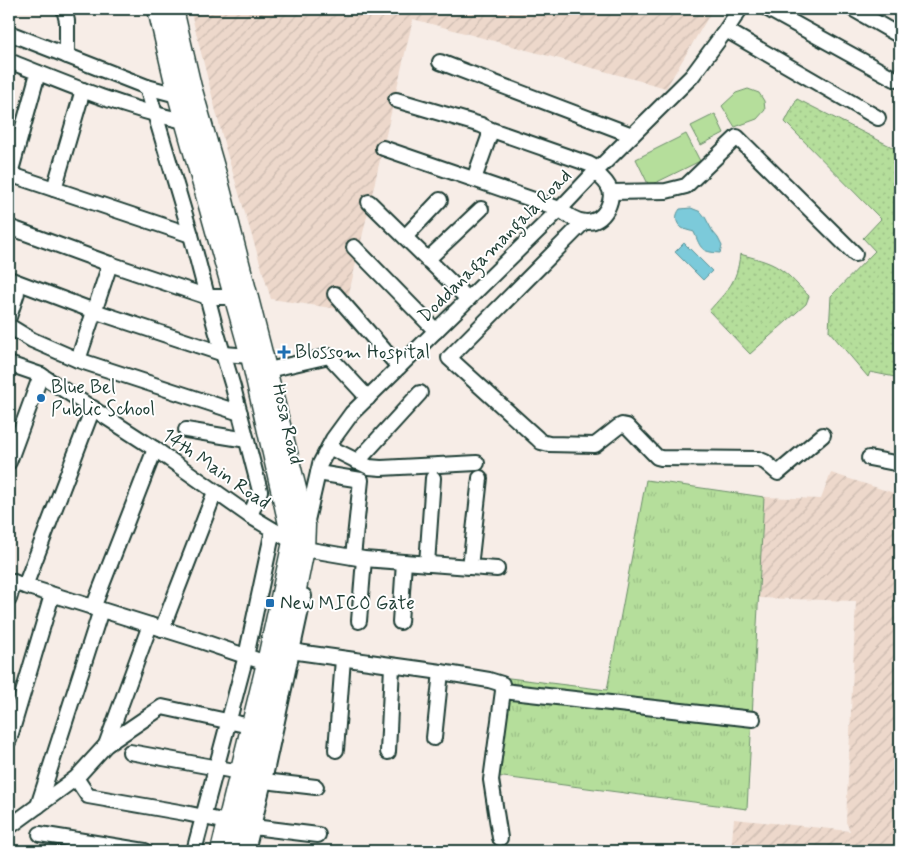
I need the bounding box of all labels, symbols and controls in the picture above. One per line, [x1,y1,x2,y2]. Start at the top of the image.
street label: Doddanagamangala Road [413,164,579,330]
place label: Blossom Hospital [295,340,430,365]
marker: Blossom Hospital [277,345,291,359]
place label: Blue Bel Public School [51,375,155,422]
street label: Hosa Road [266,381,308,467]
marker: Blue Bel Public School [35,392,47,404]
street label: 14th Main Road [157,422,275,516]
place label: New MICO Gate [280,591,415,616]
marker: New MICO Gate [264,597,276,609]

